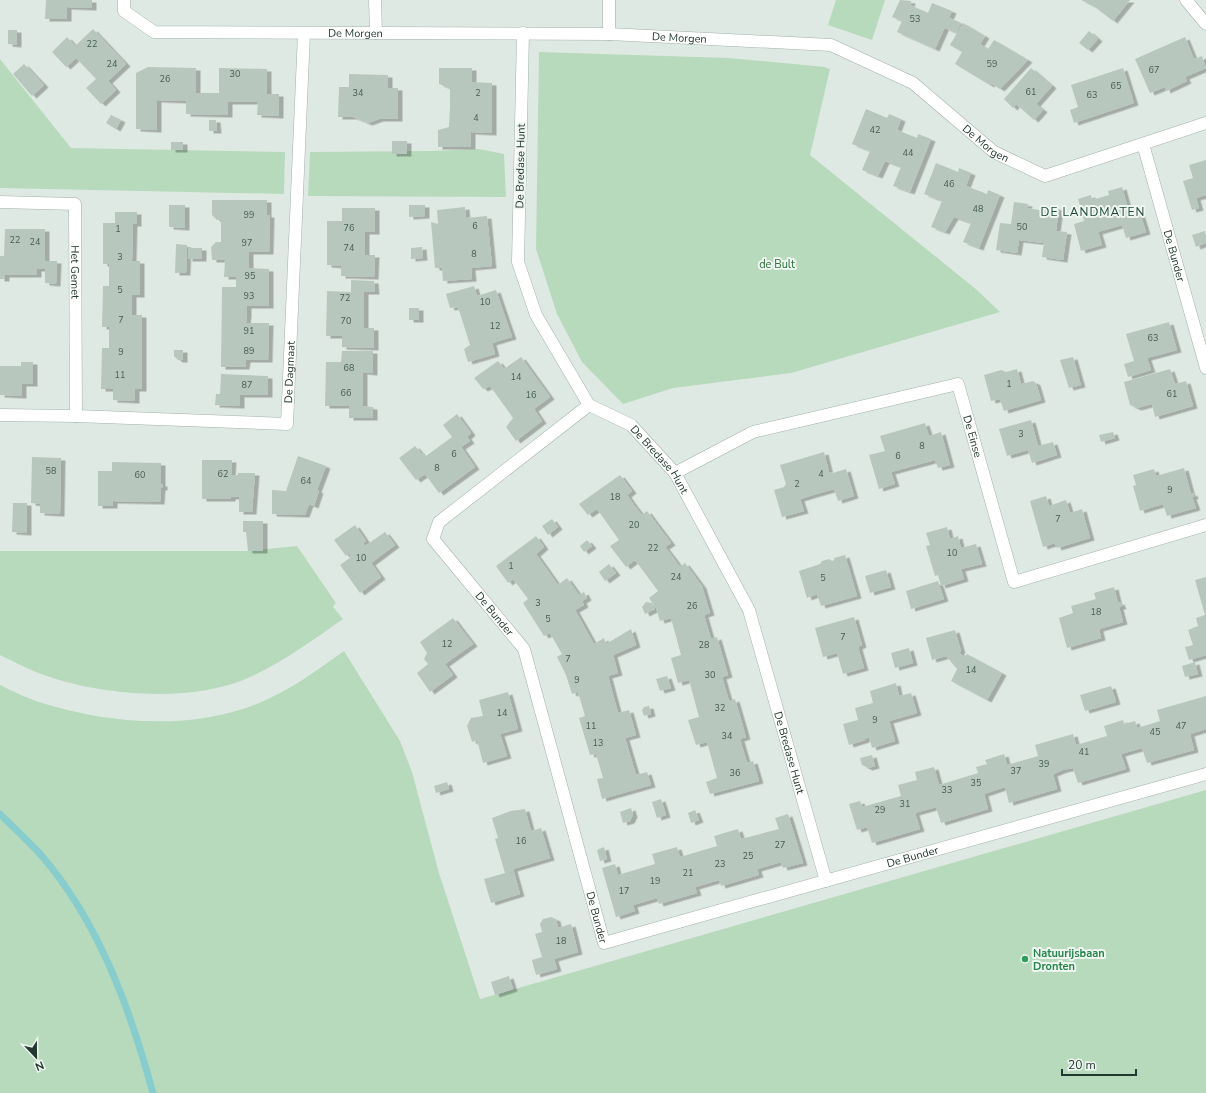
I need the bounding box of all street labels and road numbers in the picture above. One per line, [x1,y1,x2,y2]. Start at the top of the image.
street label: De Morgen [328,26,383,41]
street label: De Morgen [652,29,707,47]
street label: De Morgen [959,121,1011,166]
street label: De Bredase Hunt [512,123,529,209]
street label: De Bunder [1160,228,1188,283]
street label: Het Gemet [67,245,82,299]
street label: De Dagmaat [281,341,299,404]
street label: De Einse [959,414,985,459]
street label: De Bredase Hunt [627,422,692,497]
street label: De Bunder [472,589,517,639]
street label: De Bredase Hunt [770,710,808,796]
street label: De Bunder [885,843,940,871]
street label: De Bunder [582,890,611,945]

